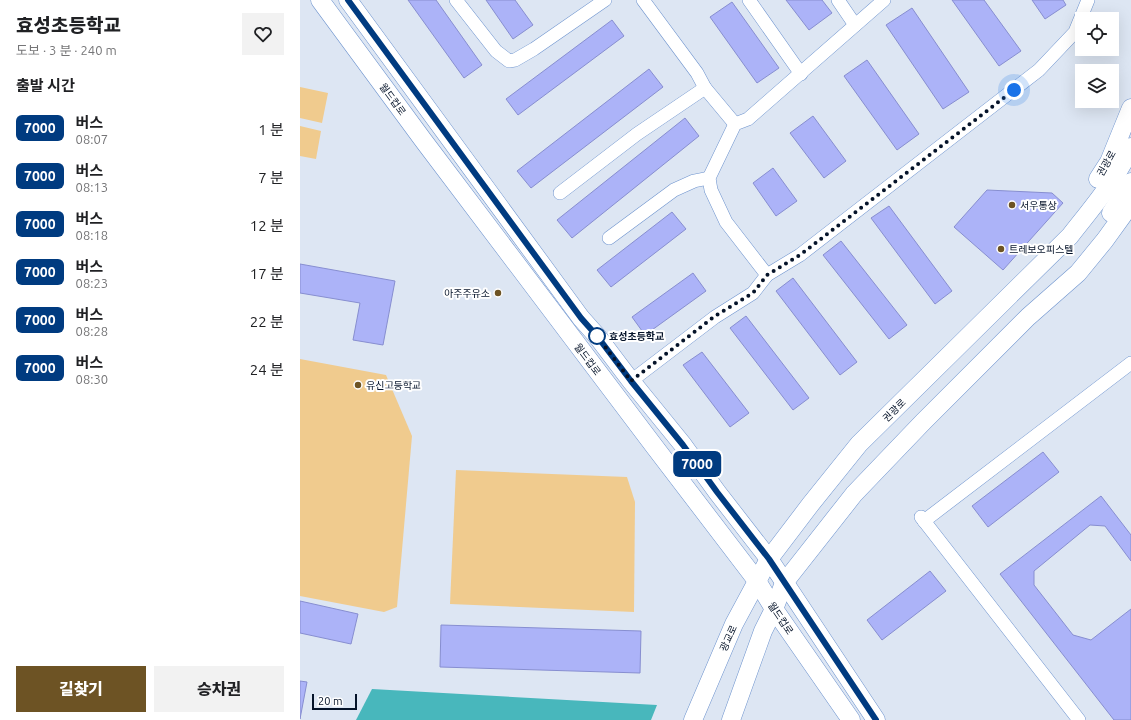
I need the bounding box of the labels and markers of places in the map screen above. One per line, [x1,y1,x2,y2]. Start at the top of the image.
marker: 서우통상 [1007,200,1017,210]
place label: 서우통상 [1020,200,1057,211]
marker: 트레보오피스텔 [996,244,1006,254]
place label: 트레보오피스텔 [1009,244,1073,255]
place label: 아주주유소 [444,288,490,299]
marker: 아주주유소 [493,288,503,298]
marker: 효성초등학교 [588,327,606,345]
place label: 효성초등학교 [609,330,664,342]
marker: 유신고등학교 [353,380,363,390]
place label: 유신고등학교 [366,380,421,391]

